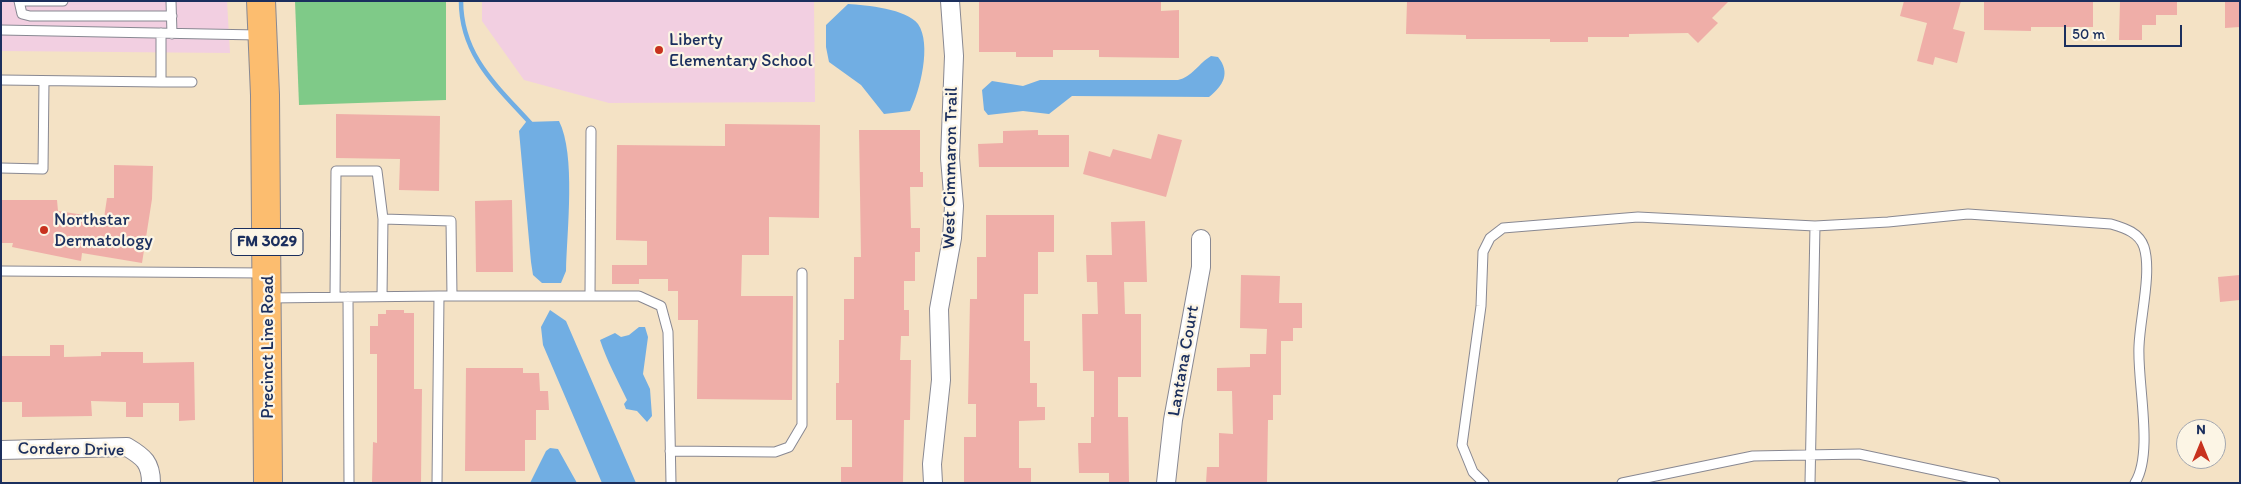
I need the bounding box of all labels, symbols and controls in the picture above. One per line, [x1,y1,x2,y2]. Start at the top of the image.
scale bar [2066,15,2184,47]
text: 50 m [2072,25,2105,43]
place label: Liberty Elementary School [669,29,813,72]
marker: Liberty Elementary School [653,44,665,56]
street label: West Cimmaron Trail [939,87,963,249]
place label: Northstar Dermatology [54,209,153,252]
marker: Northstar Dermatology [38,224,50,236]
road number: FM 3029 [231,228,303,256]
street label: Precinct Line Road [257,275,279,419]
street label: Lantana Court [1164,304,1204,418]
north arrow [2176,419,2226,469]
text: N [2196,421,2206,438]
street label: Cordero Drive [17,438,125,462]

